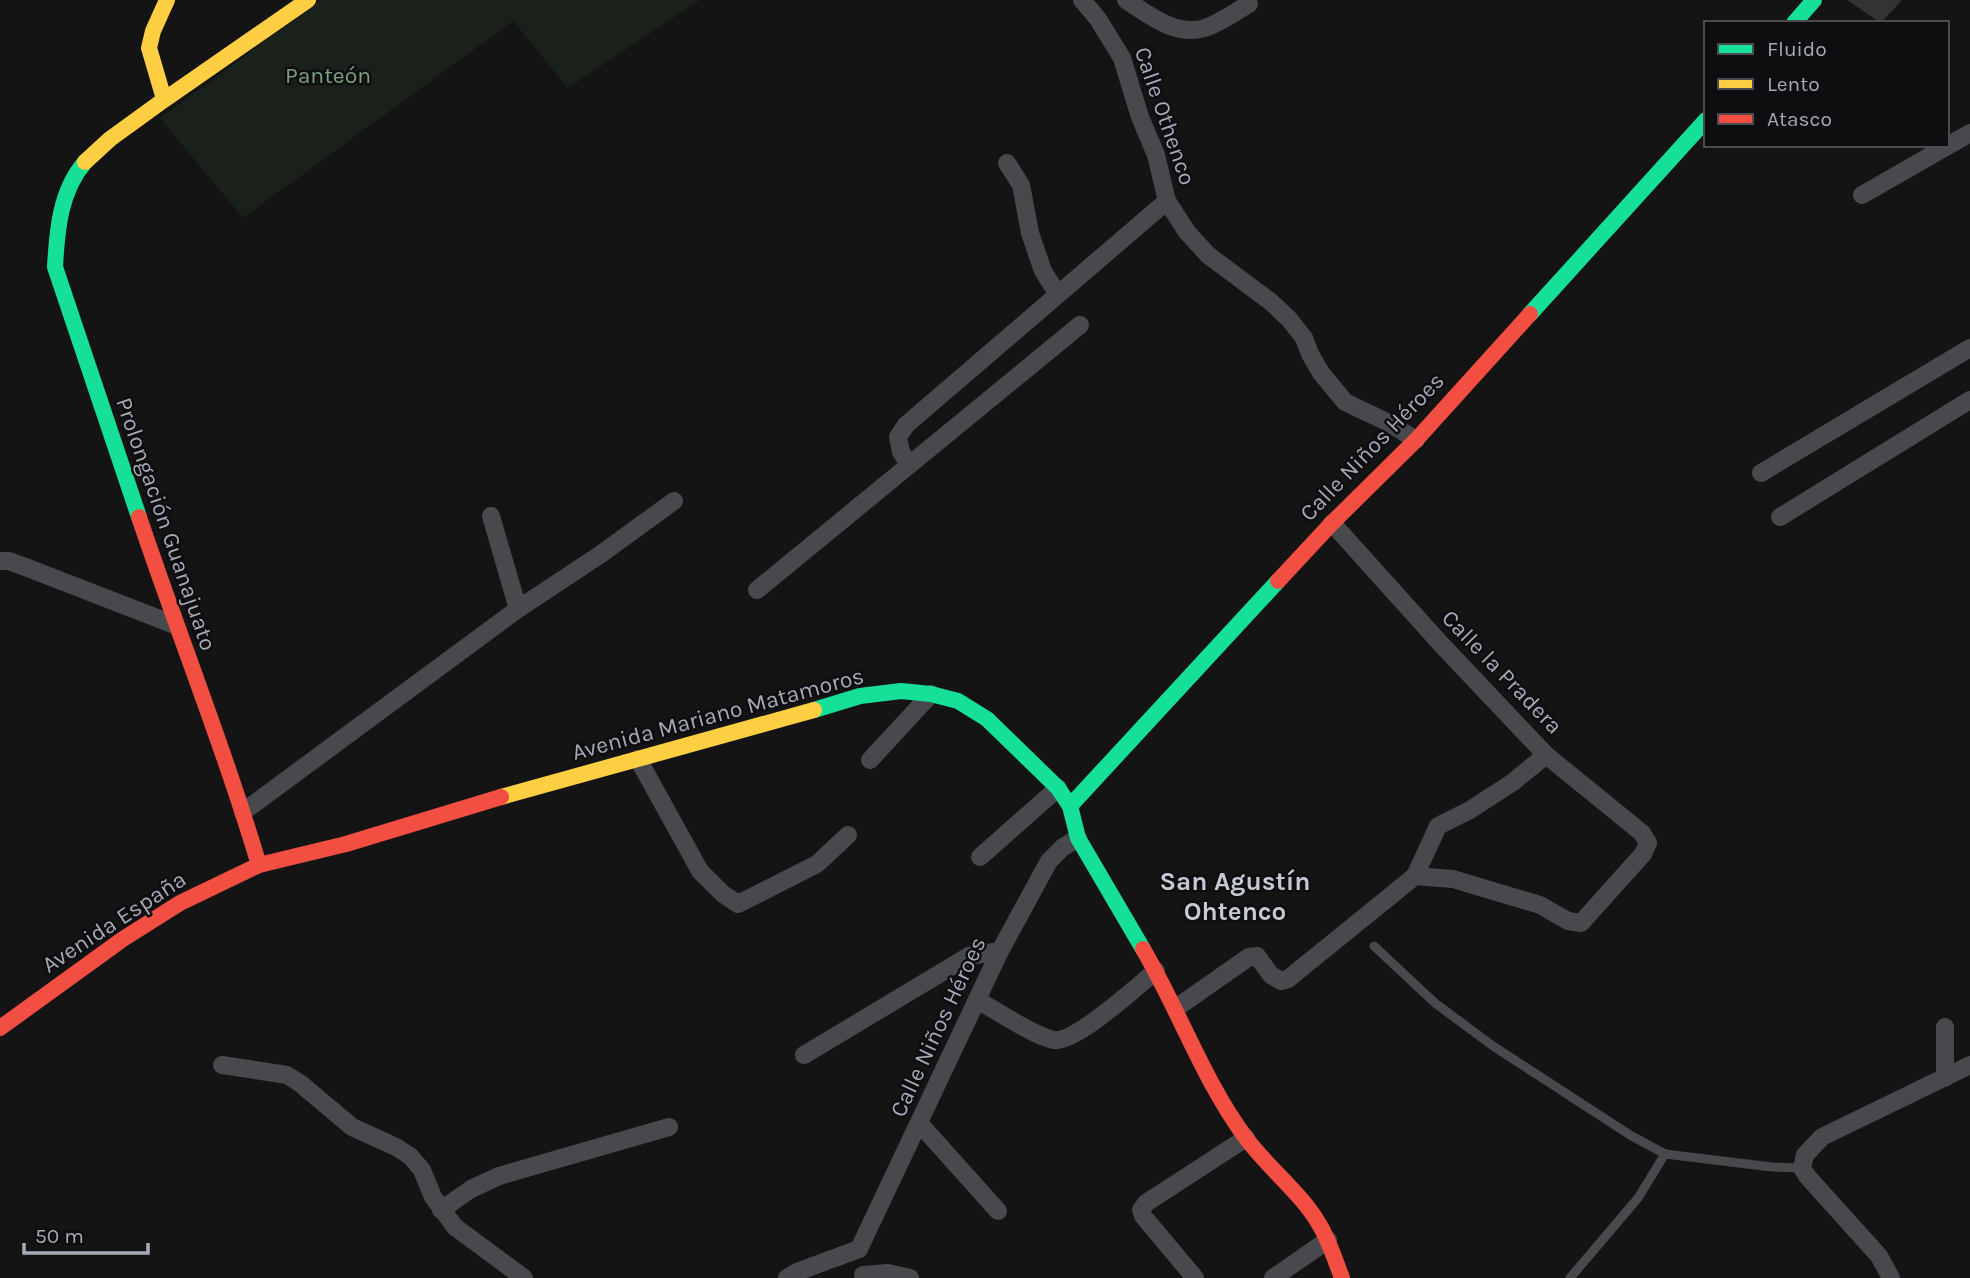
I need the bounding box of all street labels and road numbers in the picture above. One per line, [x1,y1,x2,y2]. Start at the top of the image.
street label: Calle Othenco [1129,43,1201,189]
street label: Calle Niños Héroes [1294,367,1450,527]
street label: Prolongación Guanajuato [110,394,222,654]
street label: Calle la Pradera [1436,604,1568,740]
street label: Avenida Mariano Matamoros [569,662,867,766]
street label: Avenida España [37,865,191,979]
street label: Calle Niños Héroes [884,933,992,1121]

